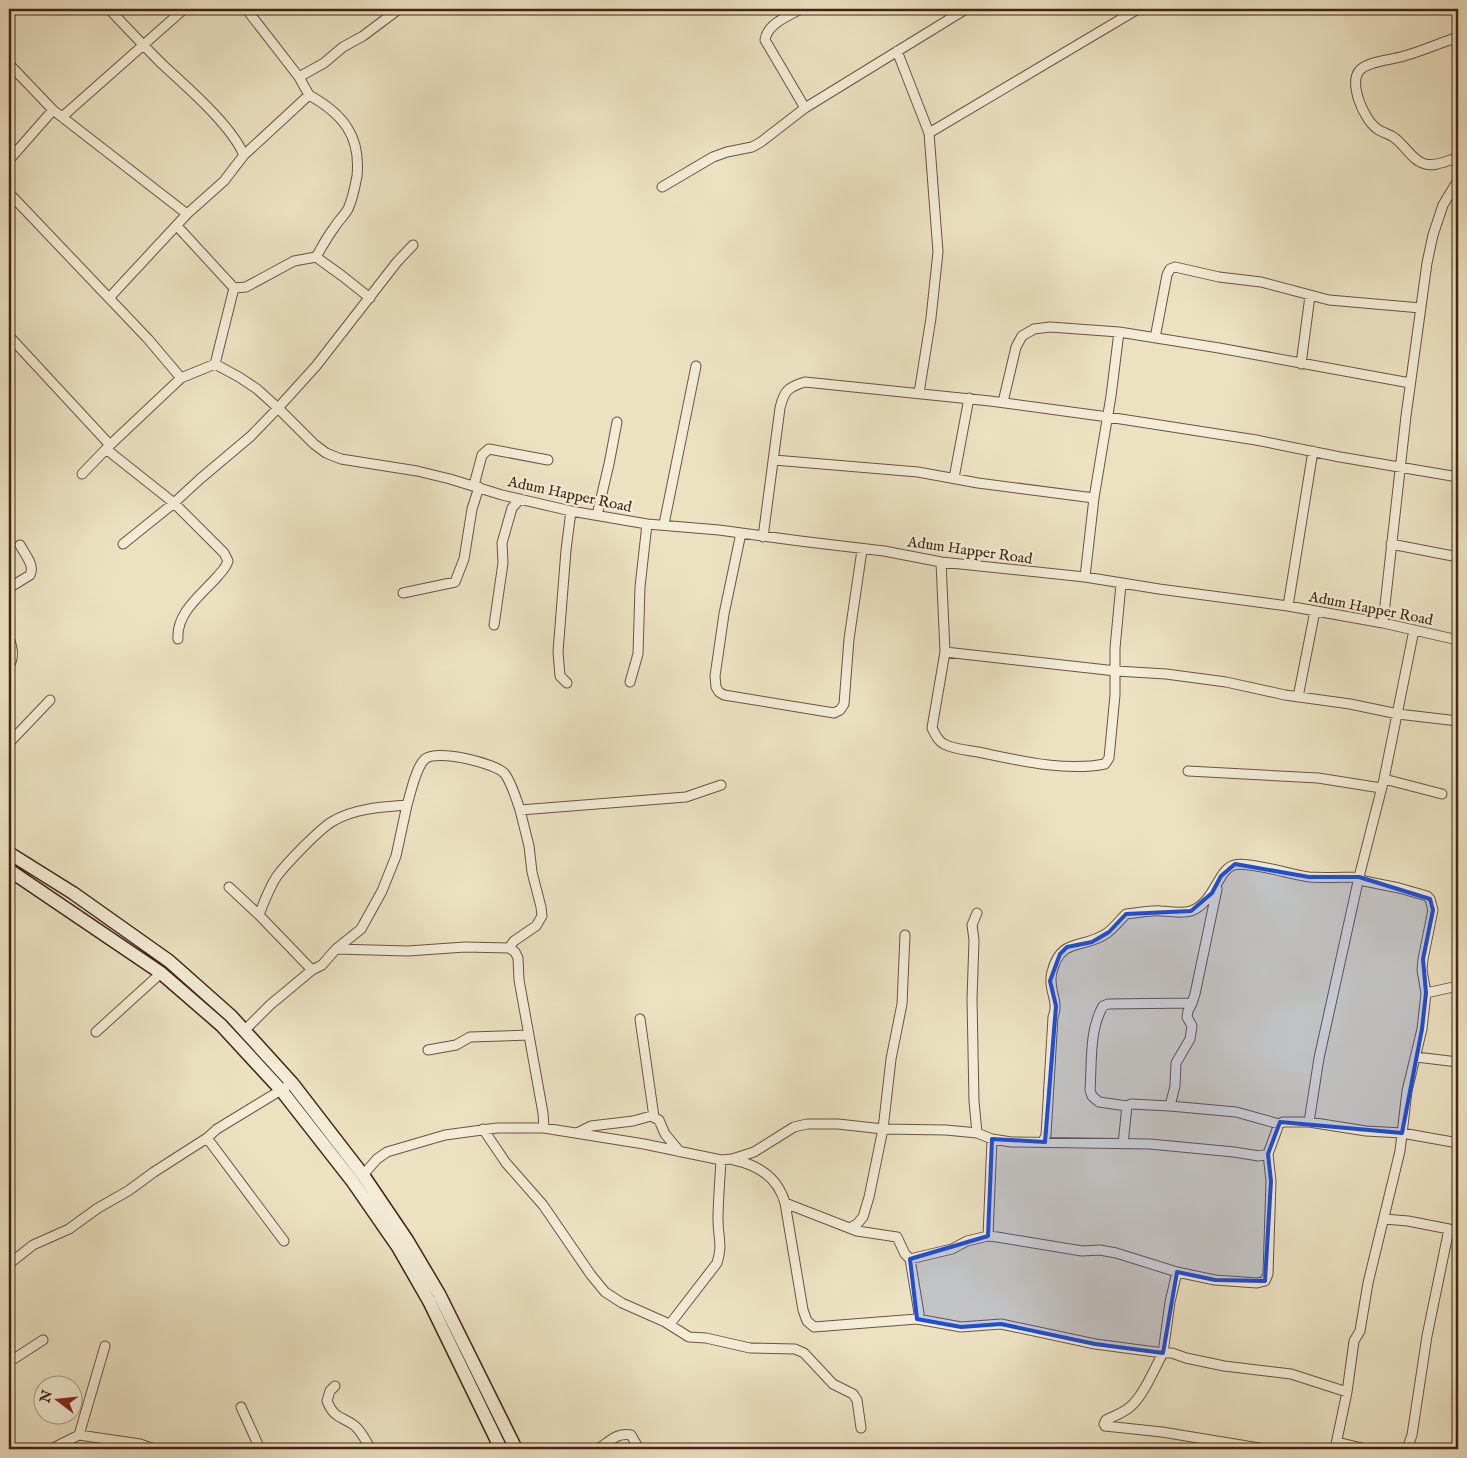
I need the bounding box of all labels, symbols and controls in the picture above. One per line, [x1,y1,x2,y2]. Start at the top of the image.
street label: Adum Happer Road [505,472,634,517]
street label: Adum Happer Road [905,532,1035,569]
street label: Adum Happer Road [1306,587,1436,630]
north arrow [32,1376,82,1426]
text: N [36,1388,57,1406]

